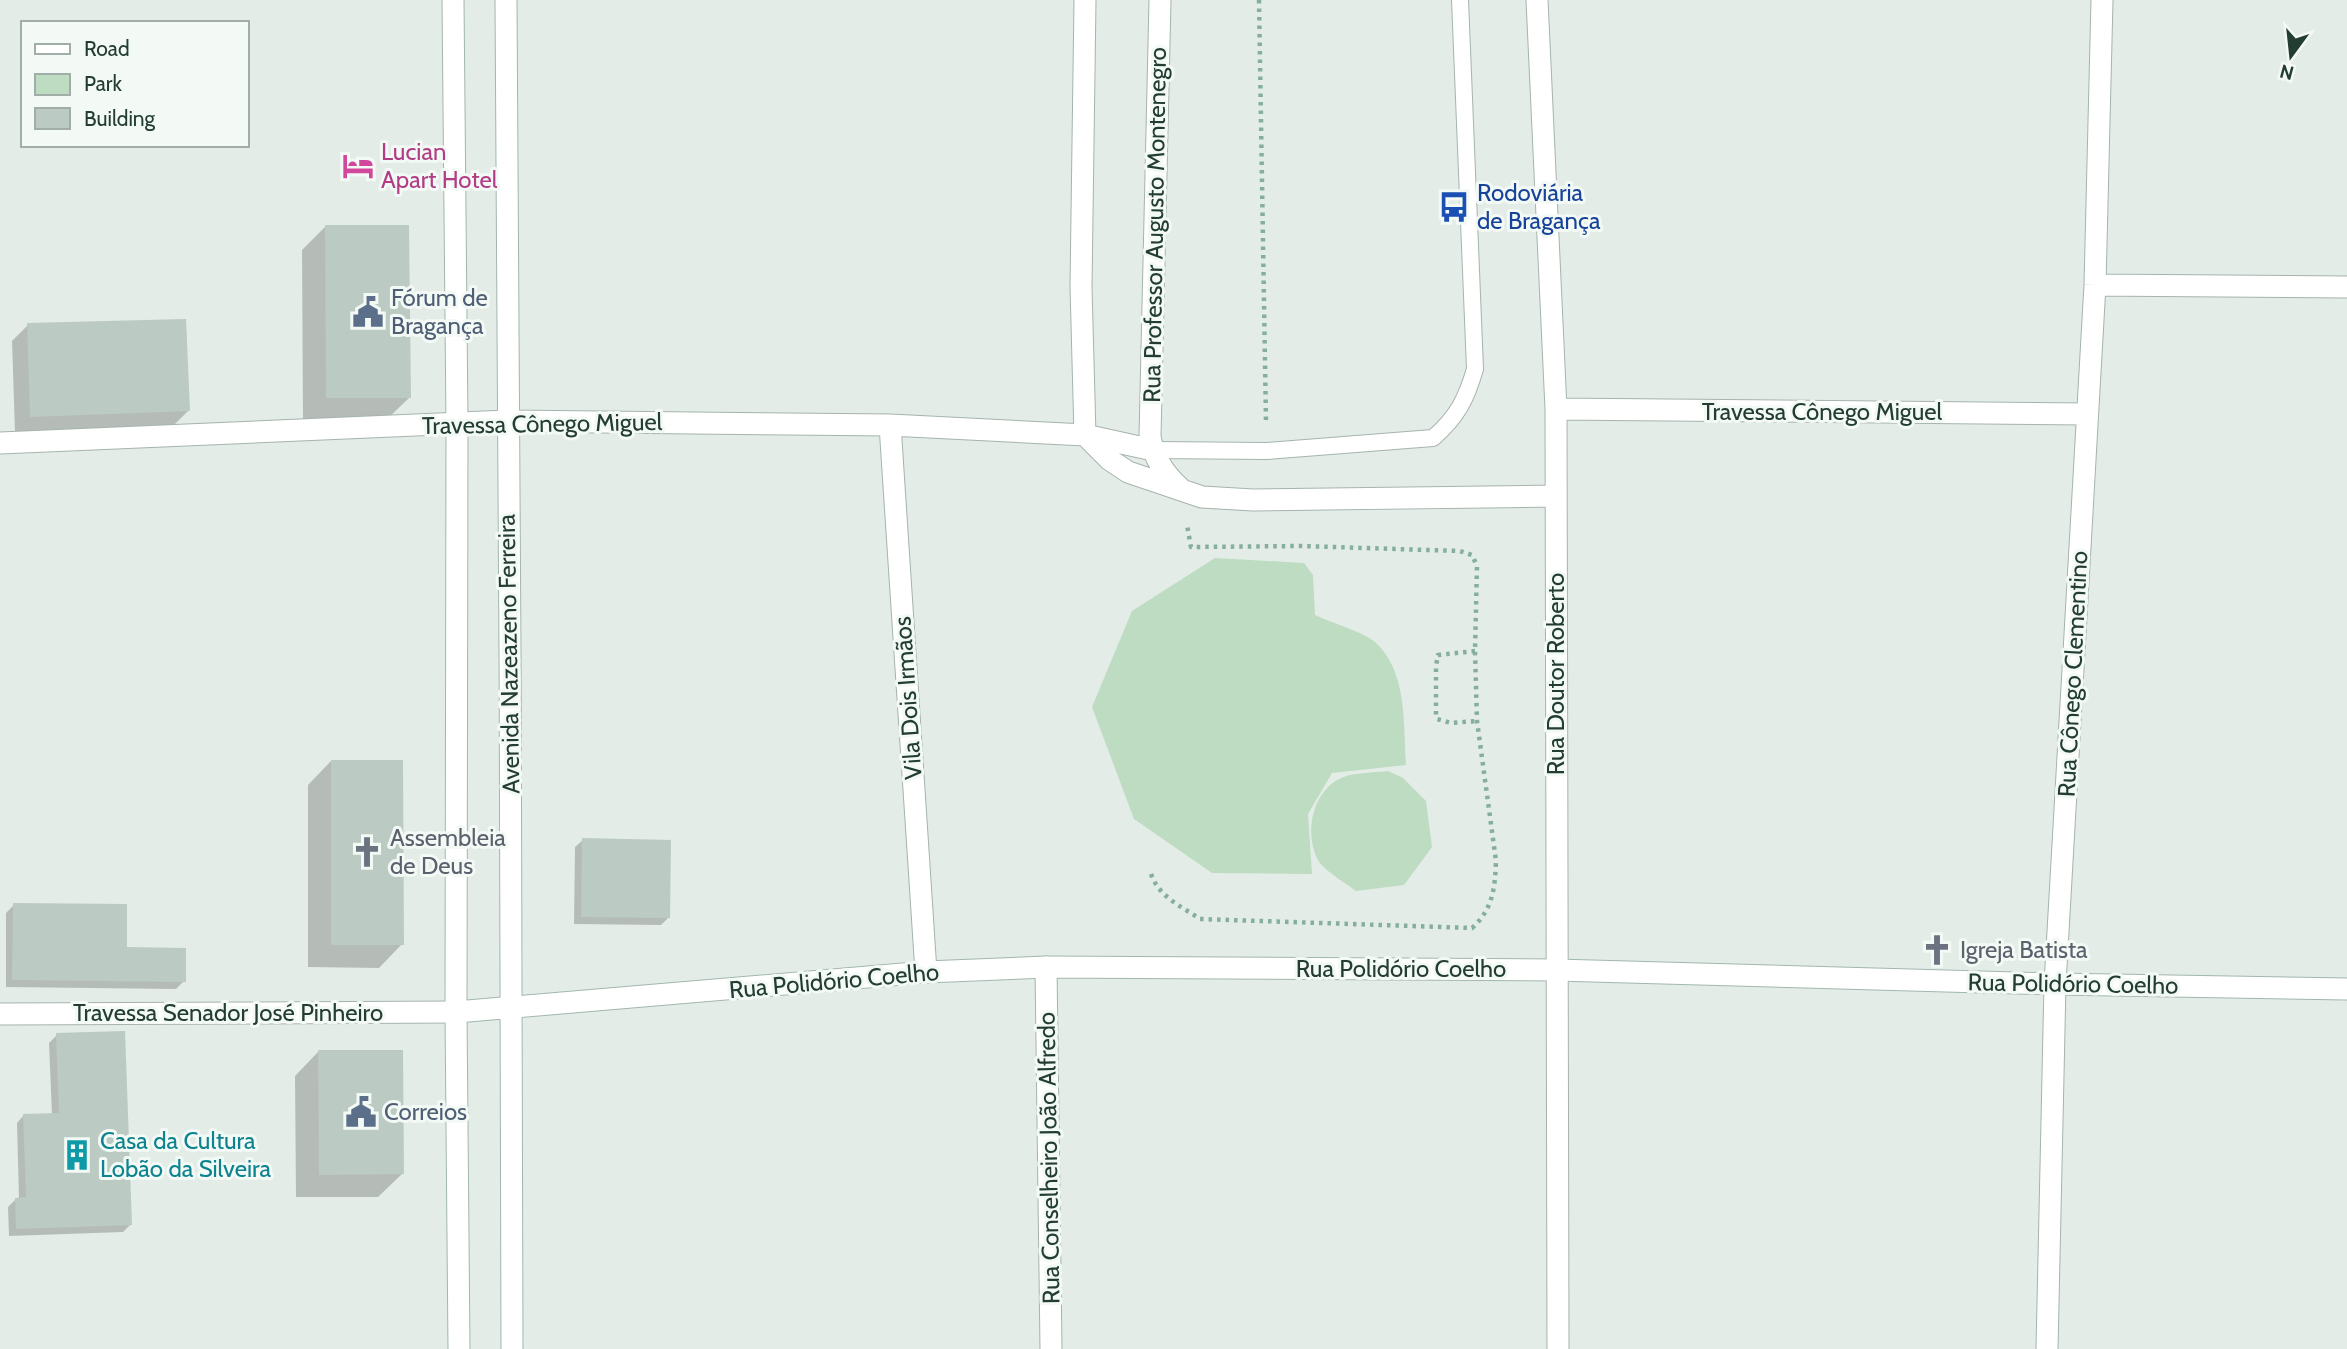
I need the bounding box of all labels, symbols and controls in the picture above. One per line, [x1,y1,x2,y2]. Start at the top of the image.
legend [21,21,248,147]
north arrow [2256,21,2326,91]
text: Road [84,36,130,61]
street label: Rua Professor Augusto Montenegro [1137,47,1172,403]
text: N [2277,59,2296,85]
text: Park [84,71,122,96]
text: Building [84,106,156,131]
place label: Lucian Apart Hotel [381,137,498,194]
hotel icon: Lucian Apart Hotel [341,149,375,183]
place label: Rodoviária de Bragança [1477,178,1601,235]
bus stop icon: Rodoviária de Bragança [1437,190,1471,224]
place label: Fórum de Bragança [391,283,488,340]
public building icon: Fórum de Bragança [351,295,385,329]
street label: Travessa Cônego Miguel [1702,397,1943,426]
street label: Travessa Cônego Miguel [421,407,663,440]
street label: Avenida Nazeazeno Ferreira [492,513,525,794]
street label: Rua Cônego Clementino [2052,550,2093,798]
street label: Rua Doutor Roberto [1541,573,1570,775]
street label: Vila Dois Irmãos [887,615,928,781]
place label: Assembleia de Deus [390,823,506,880]
church icon: Assembleia de Deus [350,835,384,869]
church icon: Igreja Batista [1920,933,1954,967]
place label: Igreja Batista [1960,935,2088,964]
street label: Rua Polidório Coelho [1296,954,1506,983]
street label: Rua Polidório Coelho [728,957,940,1004]
street label: Rua Polidório Coelho [1967,967,2179,1000]
street label: Travessa Senador José Pinheiro [73,998,383,1027]
street label: Rua Conselheiro João Alfredo [1031,1012,1066,1304]
public building icon: Correios [344,1095,378,1129]
place label: Correios [384,1097,467,1126]
place label: Casa da Cultura Lobão da Silveira [100,1126,272,1183]
building icon: Casa da Cultura Lobão da Silveira [60,1138,94,1172]

